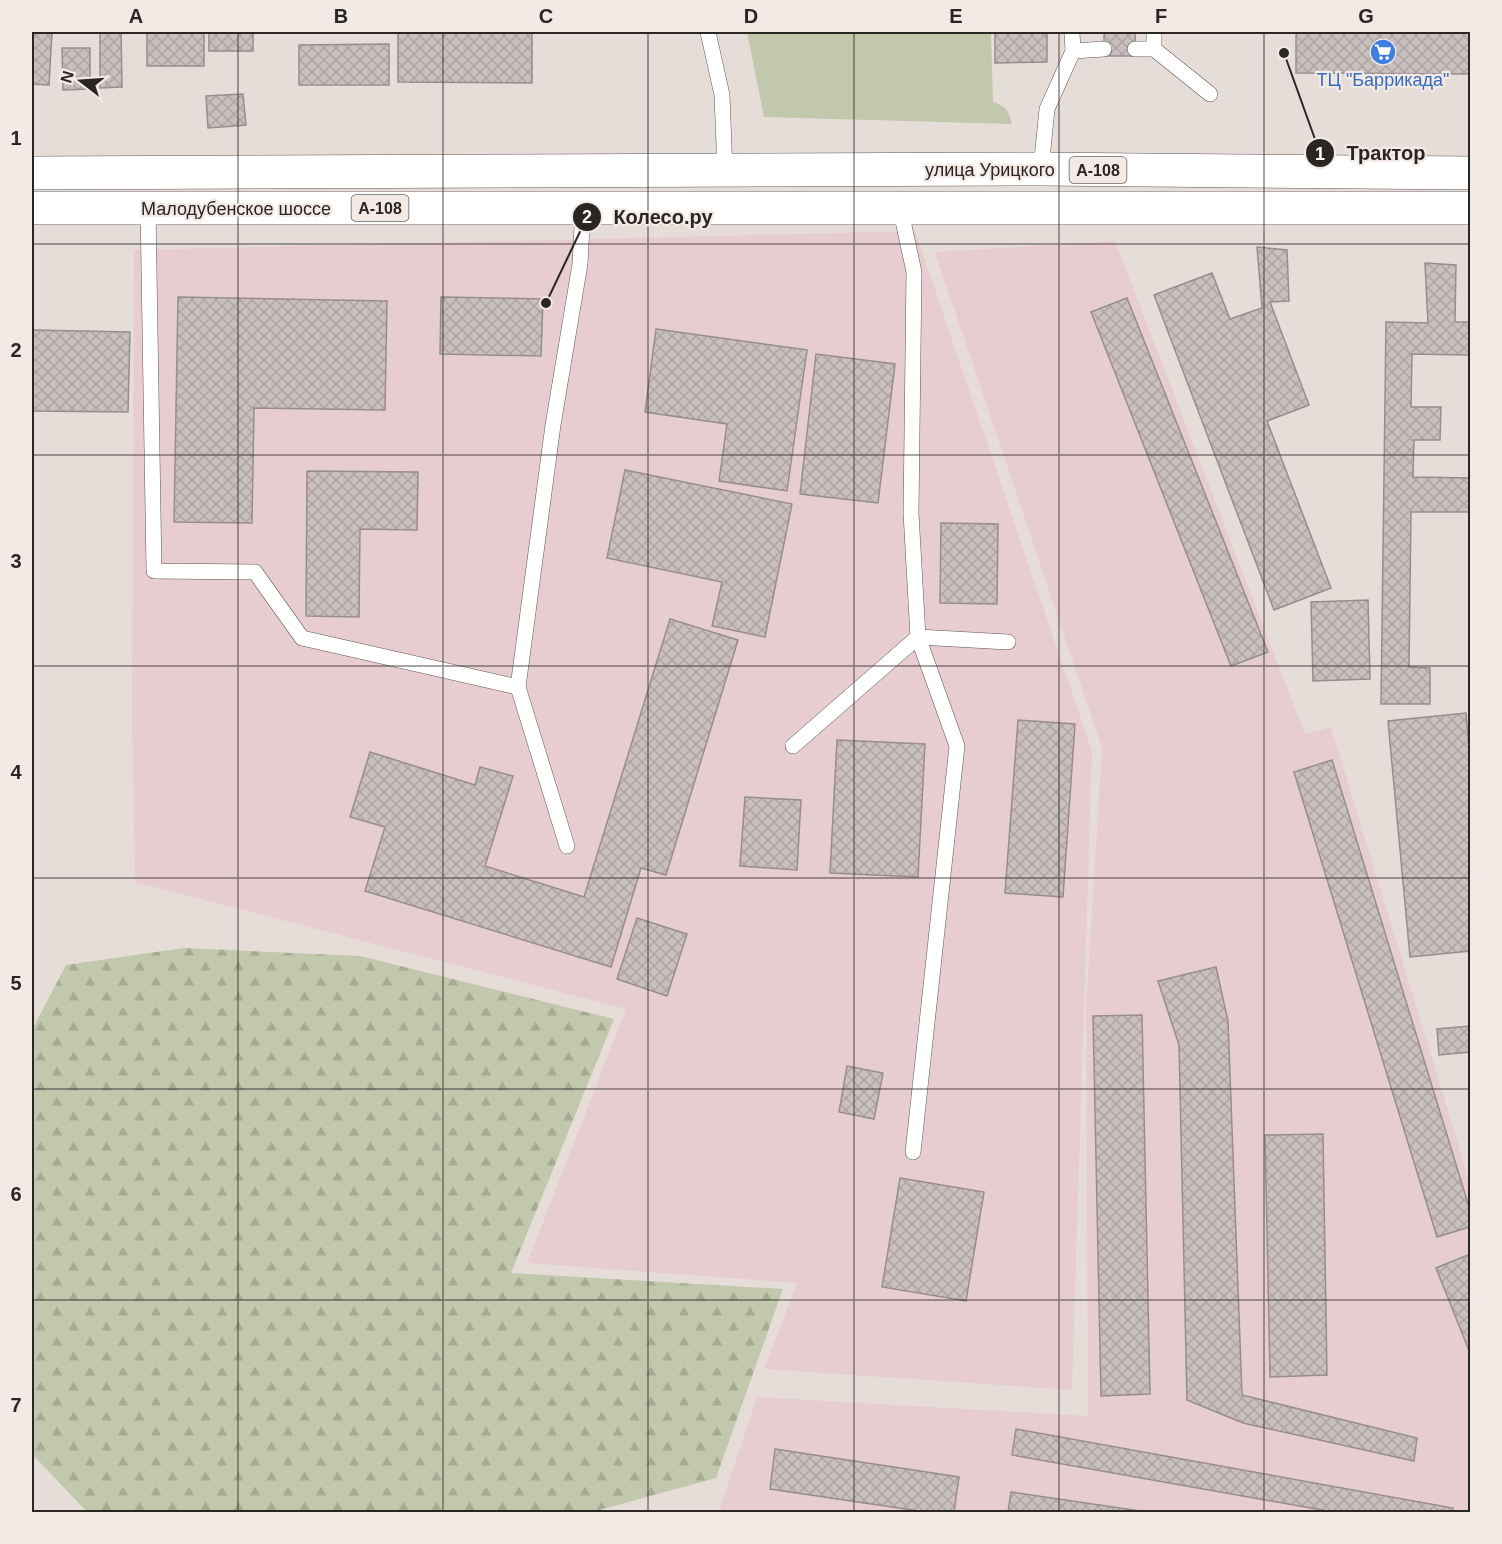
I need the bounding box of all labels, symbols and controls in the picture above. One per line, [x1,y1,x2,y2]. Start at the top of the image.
text: A [129,5,143,27]
text: B [334,5,348,27]
text: C [539,5,553,27]
text: D [744,5,758,27]
text: E [949,5,963,27]
text: F [1155,5,1167,27]
text: G [1358,5,1374,27]
supermarket icon: ТЦ "Баррикада" [1368,37,1398,67]
north arrow [51,51,111,111]
text: N [57,69,77,85]
place label: ТЦ "Баррикада" [1317,70,1449,90]
text: 1 [10,127,22,149]
callout: Трактор [1305,134,1438,172]
text: Трактор [1347,142,1425,164]
text: 1 [1315,144,1325,164]
road number: А-108 [1070,157,1126,183]
street label: улица Урицкого [925,160,1055,180]
road number: А-108 [352,195,409,221]
callout: Колесо.ру [572,198,725,236]
street label: Малодубенское шоссе [141,199,331,219]
text: Колесо.ру [613,206,713,228]
text: 2 [582,207,592,227]
text: 2 [10,339,22,361]
text: 3 [10,550,22,572]
text: 4 [10,761,22,783]
text: 5 [10,972,22,994]
text: 6 [10,1183,22,1205]
text: 7 [10,1394,22,1416]

